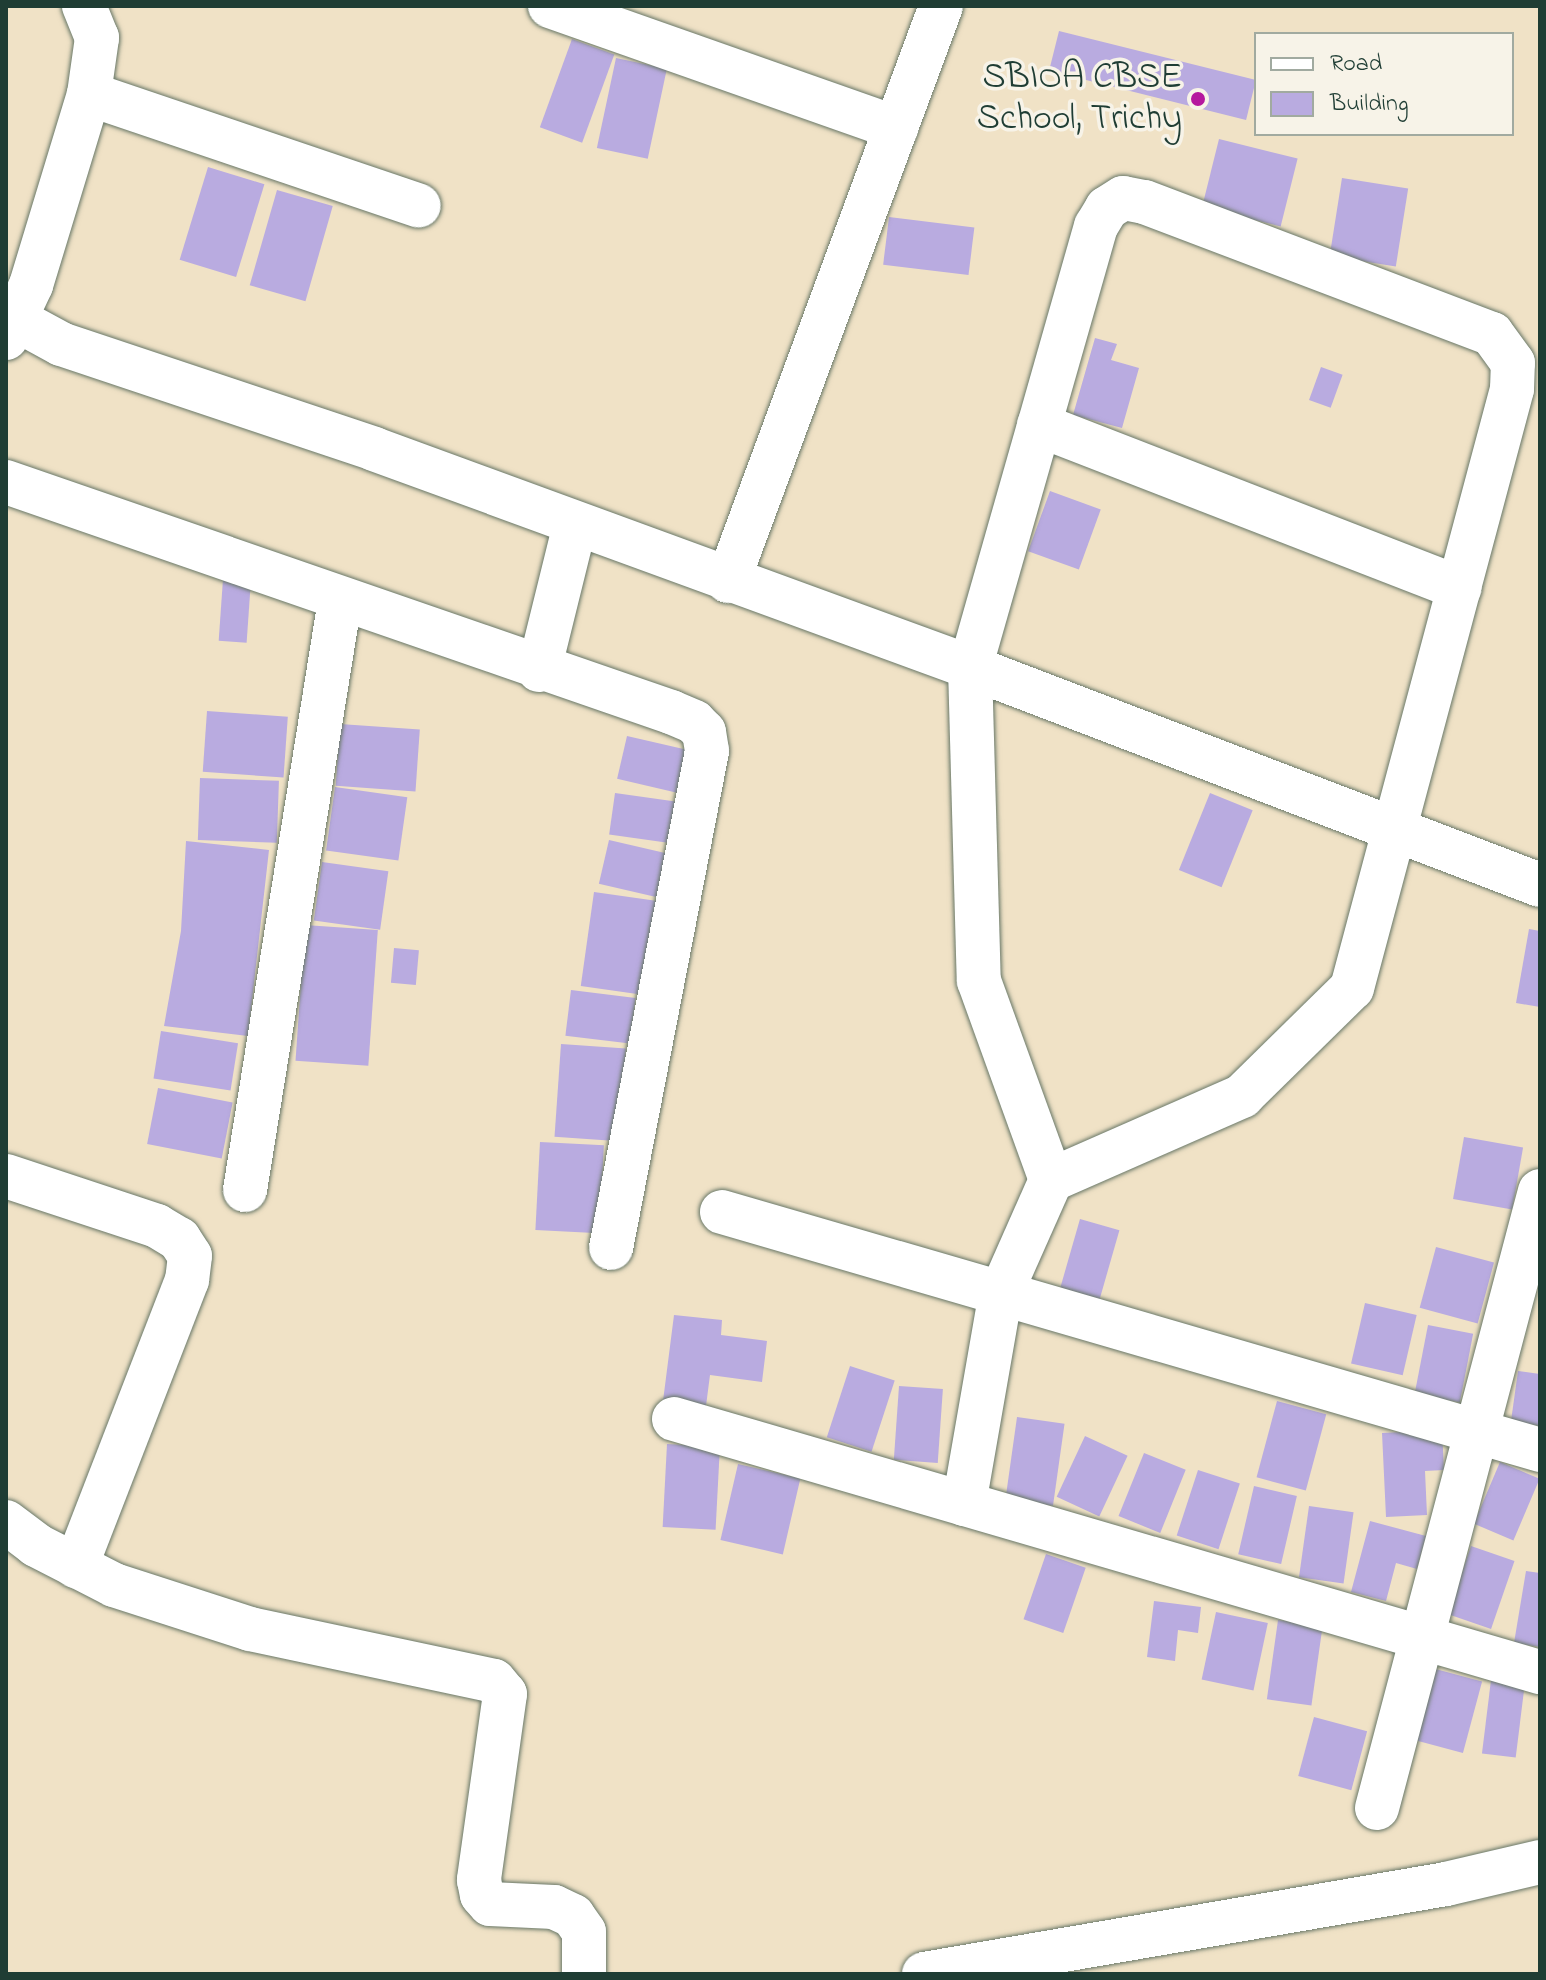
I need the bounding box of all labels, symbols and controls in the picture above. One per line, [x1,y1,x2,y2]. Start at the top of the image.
legend [1254,32,1514,136]
text: Road [1330,47,1382,82]
place label: SBIOA CBSE School, Trichy [977,56,1182,141]
text: Building [1330,87,1409,122]
marker: SBIOA CBSE School, Trichy [1189,90,1207,108]

